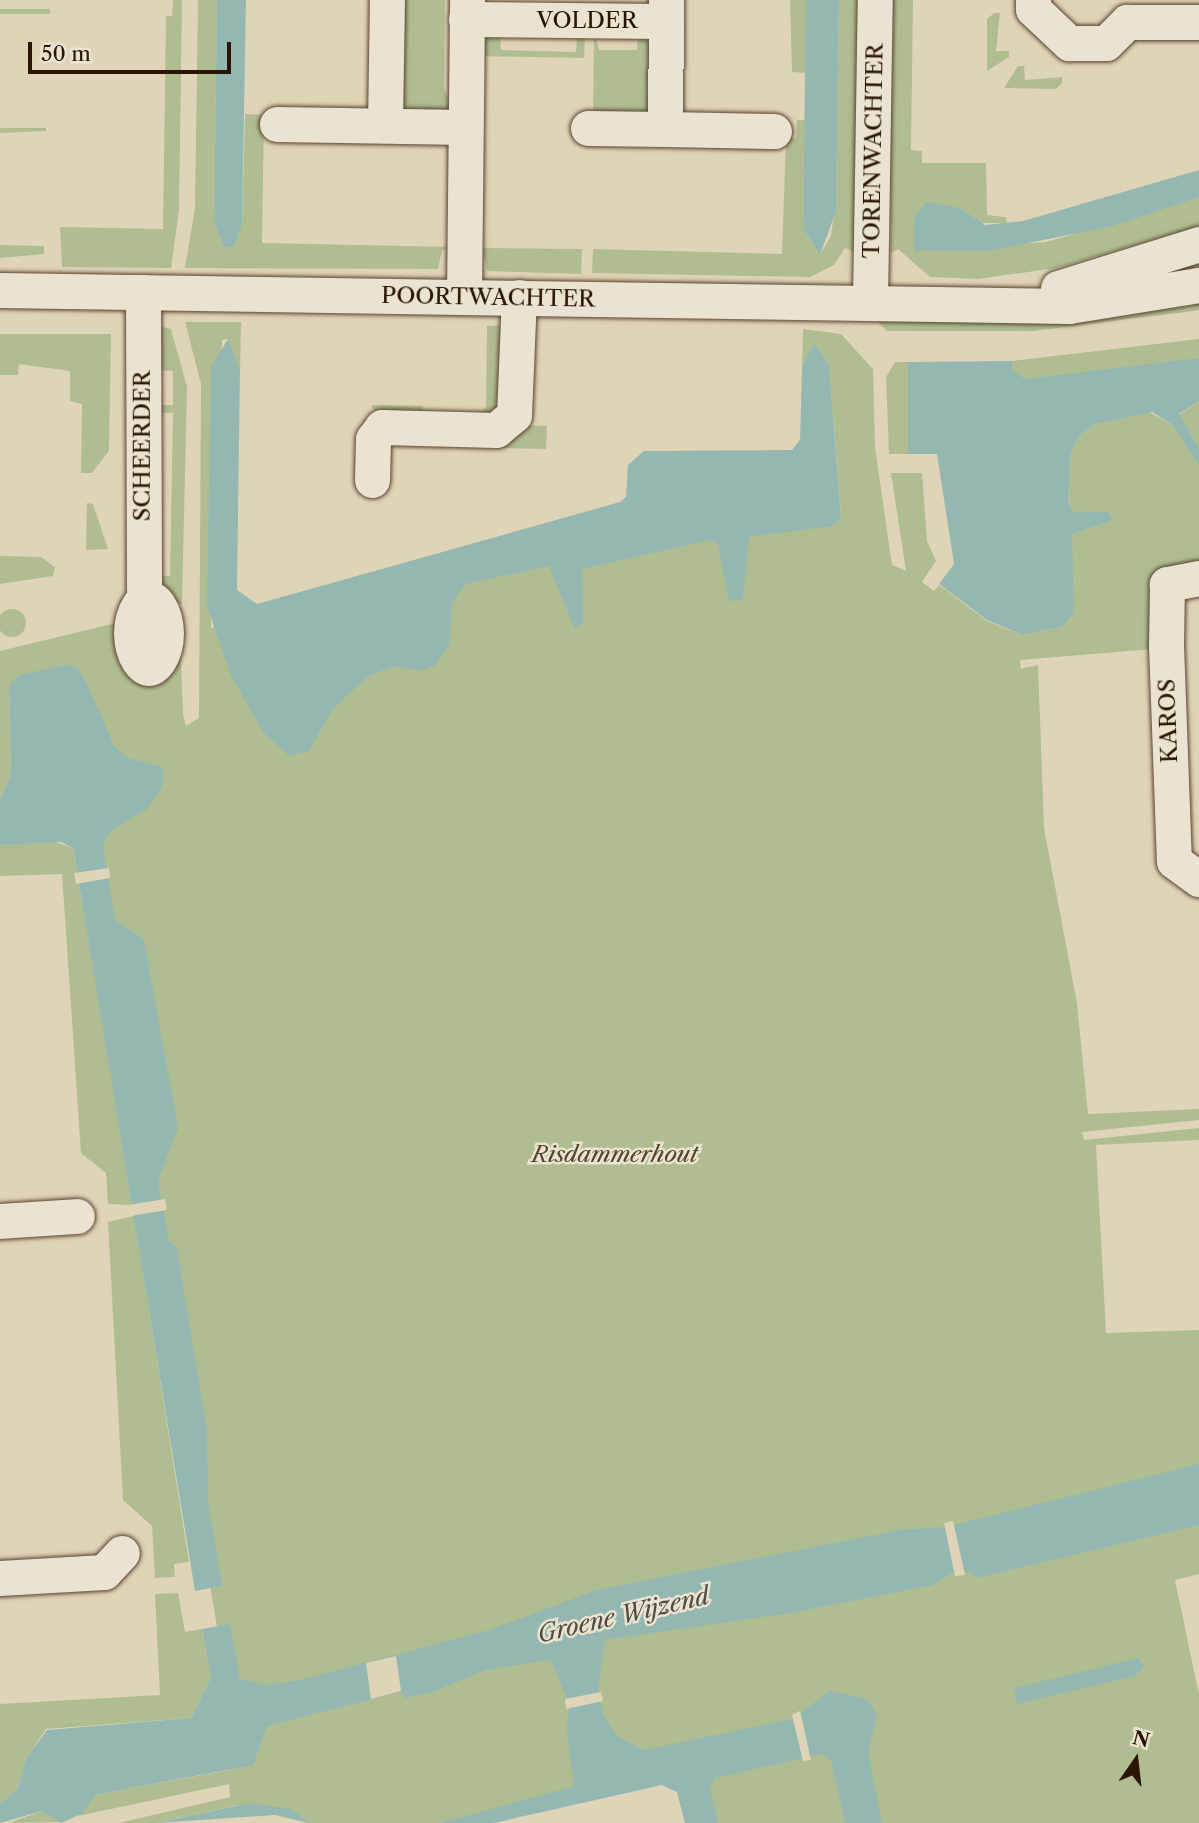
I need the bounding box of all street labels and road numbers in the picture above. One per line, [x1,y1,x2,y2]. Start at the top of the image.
street label: VOLDER [537,6,637,34]
street label: TORENWACHTER [857,43,889,259]
street label: POORTWACHTER [381,281,595,313]
street label: SCHEERDER [128,371,156,521]
street label: KAROS [1153,678,1183,764]

